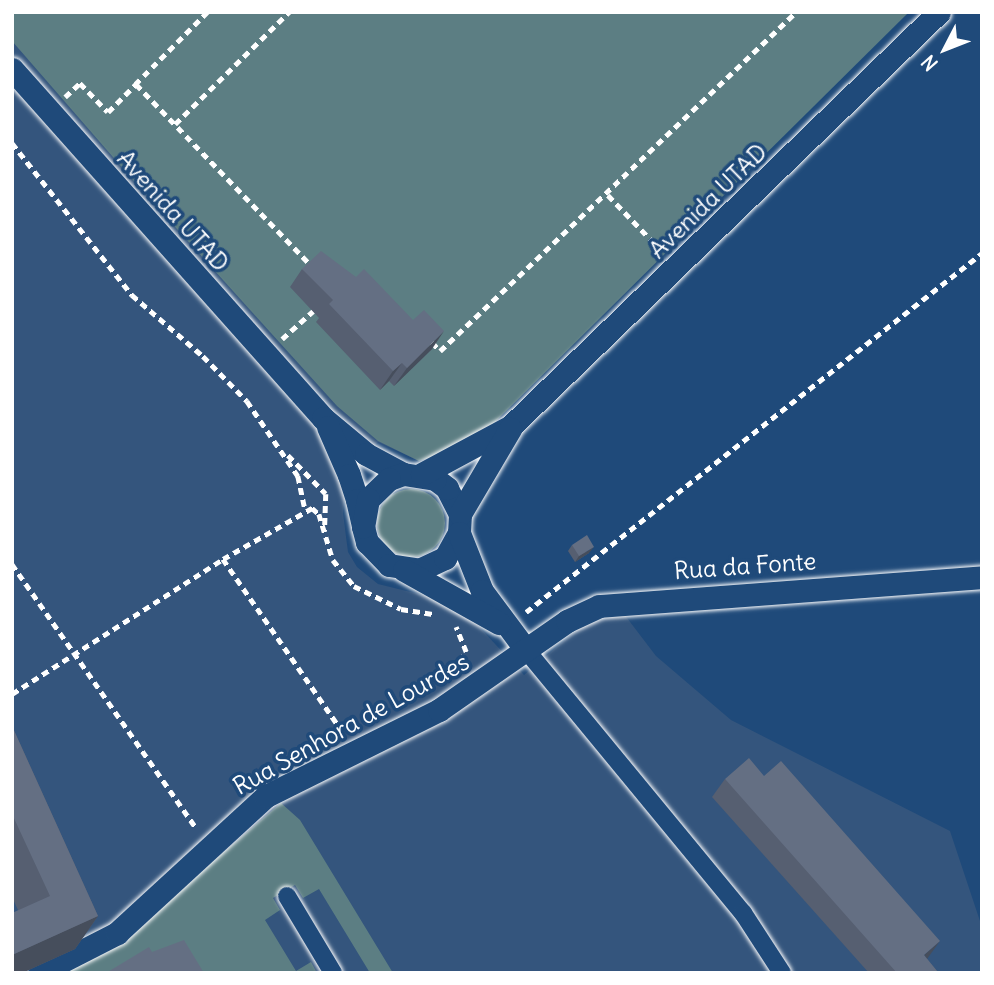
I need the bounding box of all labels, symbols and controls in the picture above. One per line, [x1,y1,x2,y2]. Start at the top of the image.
north arrow [910,14,980,84]
text: N [916,50,943,76]
street label: Avenida UTAD [643,138,773,264]
street label: Avenida UTAD [111,145,235,277]
street label: Rua da Fonte [673,547,817,585]
street label: Rua Senhora de Lourdes [228,647,474,801]

